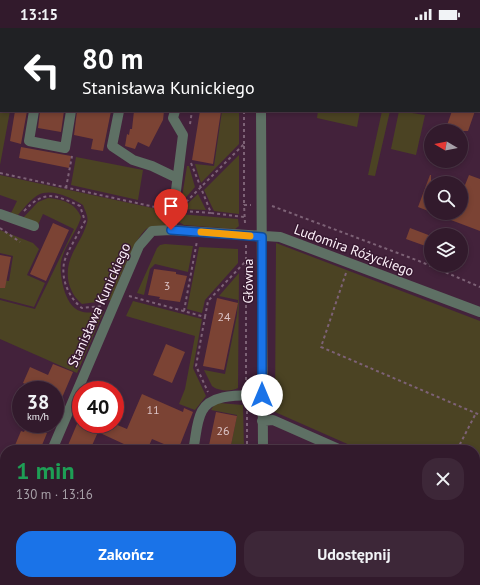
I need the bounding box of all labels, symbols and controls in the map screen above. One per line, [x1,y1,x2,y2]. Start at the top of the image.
text: 13:15 [20,5,58,24]
text: 80 m [82,40,143,77]
icon: left [16,44,68,96]
text: Stanisława Kunickiego [82,76,255,99]
north arrow [424,124,468,168]
map controls [424,124,468,272]
button: search [424,176,468,220]
pin [154,189,188,230]
icon: arrive [160,195,182,217]
street label: Ludomira Różyckiego [292,220,416,280]
button: layers [424,228,468,272]
street label: Stanisława Kunickiego [63,240,135,370]
street label: Główna [239,258,257,303]
house number: 3 [164,278,170,293]
house number: 24 [217,309,231,324]
position arrow [241,374,283,416]
speed limit sign: 40 [72,381,124,433]
text: 38 [27,389,49,415]
house number: 11 [146,402,160,417]
text: km/h [27,410,49,423]
house number: 26 [216,423,230,438]
text: 1 min [16,455,75,486]
button: close [422,458,464,500]
text: 130 m · 13:16 [16,486,93,503]
button: Zakończ [16,531,236,577]
button: Udostępnij [244,531,464,577]

